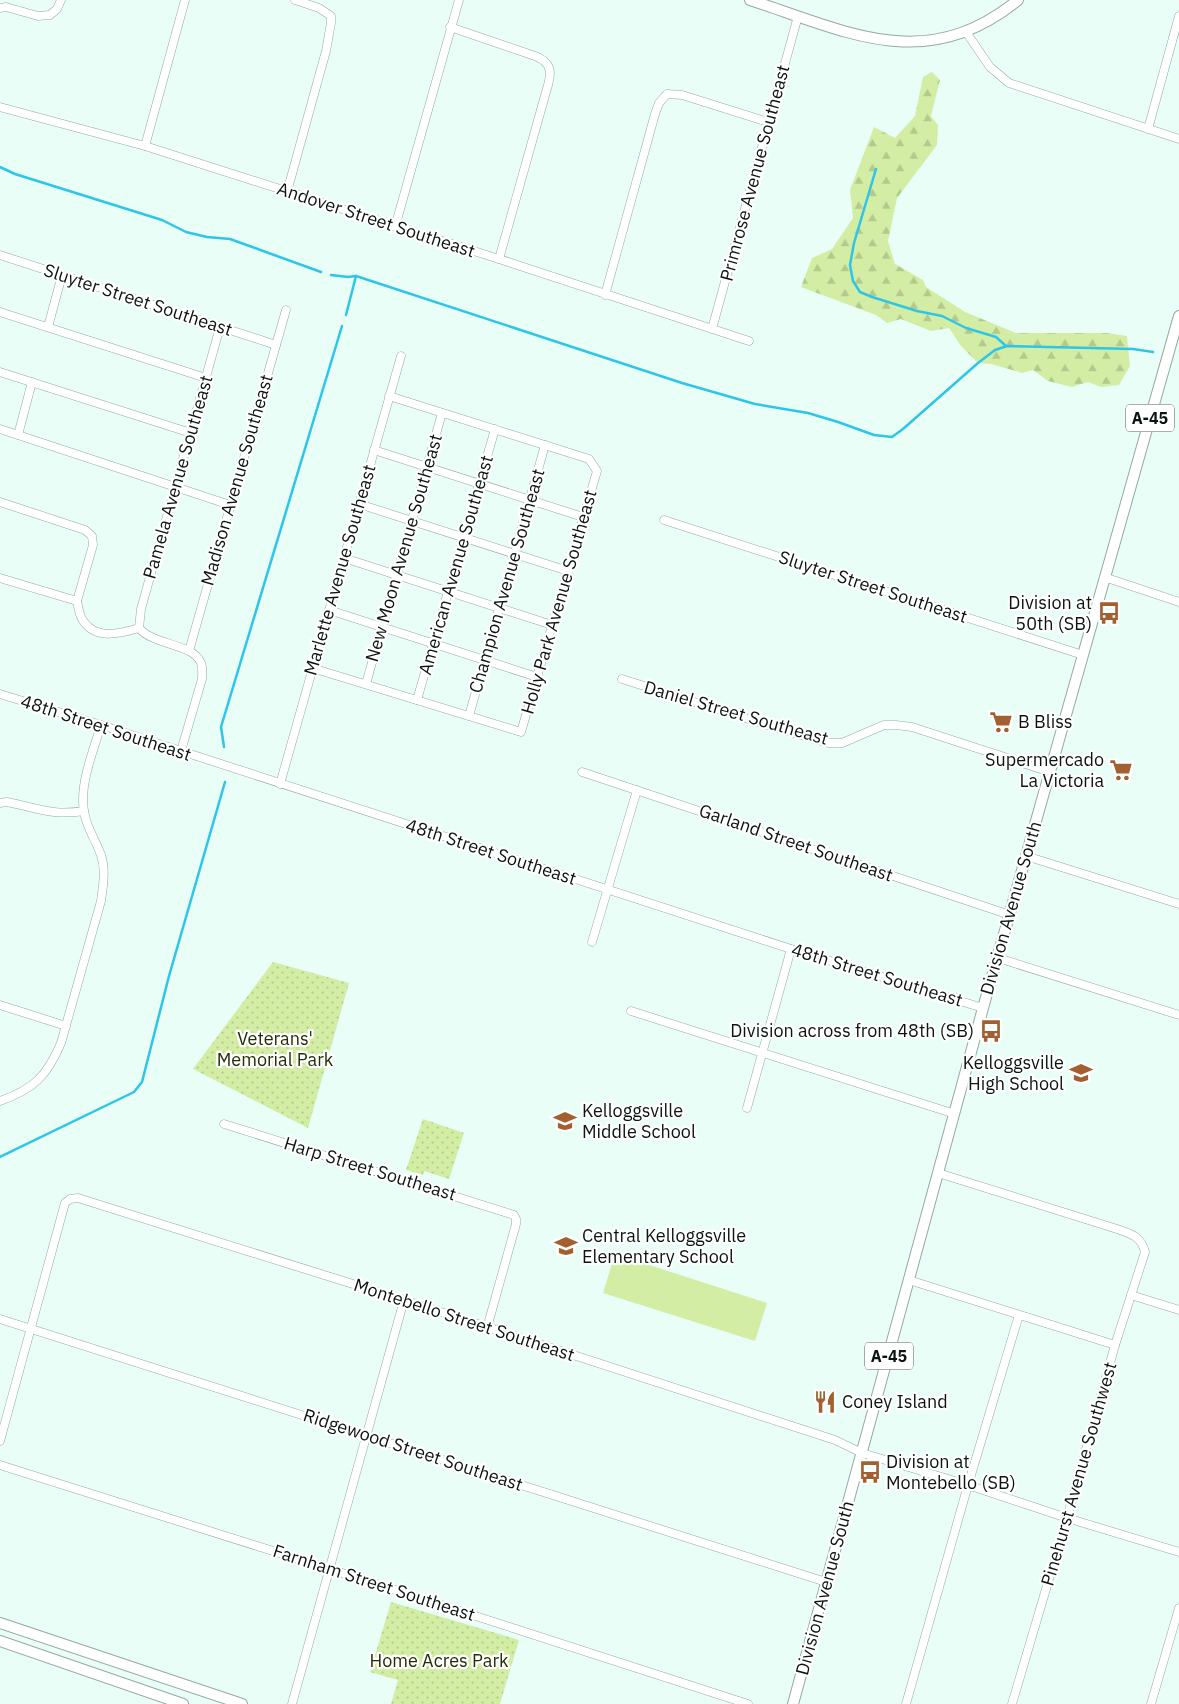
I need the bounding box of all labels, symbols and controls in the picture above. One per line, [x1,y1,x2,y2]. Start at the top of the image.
street label: Primrose Avenue Southeast [715,62,795,284]
street label: Andover Street Southeast [274,177,478,262]
street label: Sluyter Street Southeast [41,258,235,341]
street label: Pamela Avenue Southeast [137,372,218,581]
street label: Madison Avenue Southeast [195,372,278,588]
road number: A-45 [1126,404,1174,432]
street label: New Moon Avenue Southeast [360,431,447,664]
street label: American Avenue Southeast [413,452,498,677]
street label: Marlette Avenue Southeast [298,462,381,678]
street label: Champion Avenue Southeast [463,466,550,696]
street label: Holly Park Avenue Southeast [515,487,602,717]
street label: Sluyter Street Southeast [776,545,970,628]
place label: Division at 50th (SB) [1008,591,1092,635]
bus stop icon: Division at 50th (SB) [1096,600,1122,626]
street label: Daniel Street Southeast [641,675,831,750]
street label: 48th Street Southeast [18,689,194,766]
supermarket icon: B Bliss [988,709,1014,735]
place label: B Bliss [1018,710,1073,733]
place label: Supermercado La Victoria [985,748,1104,792]
supermarket icon: Supermercado La Victoria [1108,757,1134,783]
street label: Garland Street Southeast [696,799,896,887]
street label: 48th Street Southeast [403,813,579,890]
street label: Division Avenue South [975,818,1046,997]
street label: 48th Street Southeast [789,938,966,1012]
bus stop icon: Division across from 48th (SB) [978,1018,1004,1044]
place label: Division across from 48th (SB) [730,1019,974,1042]
park label: Veterans' Memorial Park [217,1027,334,1071]
place label: Kelloggsville High School [963,1051,1064,1095]
school or university icon: Kelloggsville High School [1068,1060,1094,1086]
place label: Kelloggsville Middle School [582,1099,696,1143]
school or university icon: Kelloggsville Middle School [552,1108,578,1134]
street label: Harp Street Southeast [281,1131,459,1206]
place label: Central Kelloggsville Elementary School [582,1224,746,1268]
school or university icon: Central Kelloggsville Elementary School [553,1233,579,1259]
street label: Montebello Street Southeast [351,1273,577,1366]
road number: A-45 [865,1342,913,1370]
street label: Pinehurst Avenue Southwest [1036,1359,1122,1589]
restaurant icon: Coney Island [812,1389,838,1415]
place label: Coney Island [842,1390,948,1413]
street label: Ridgewood Street Southeast [300,1403,526,1496]
place label: Division at Montebello (SB) [886,1450,1016,1494]
bus stop icon: Division at Montebello (SB) [857,1459,883,1485]
street label: Division Avenue South [790,1498,859,1677]
street label: Farnham Street Southeast [270,1539,478,1626]
park label: Home Acres Park [369,1649,509,1672]

